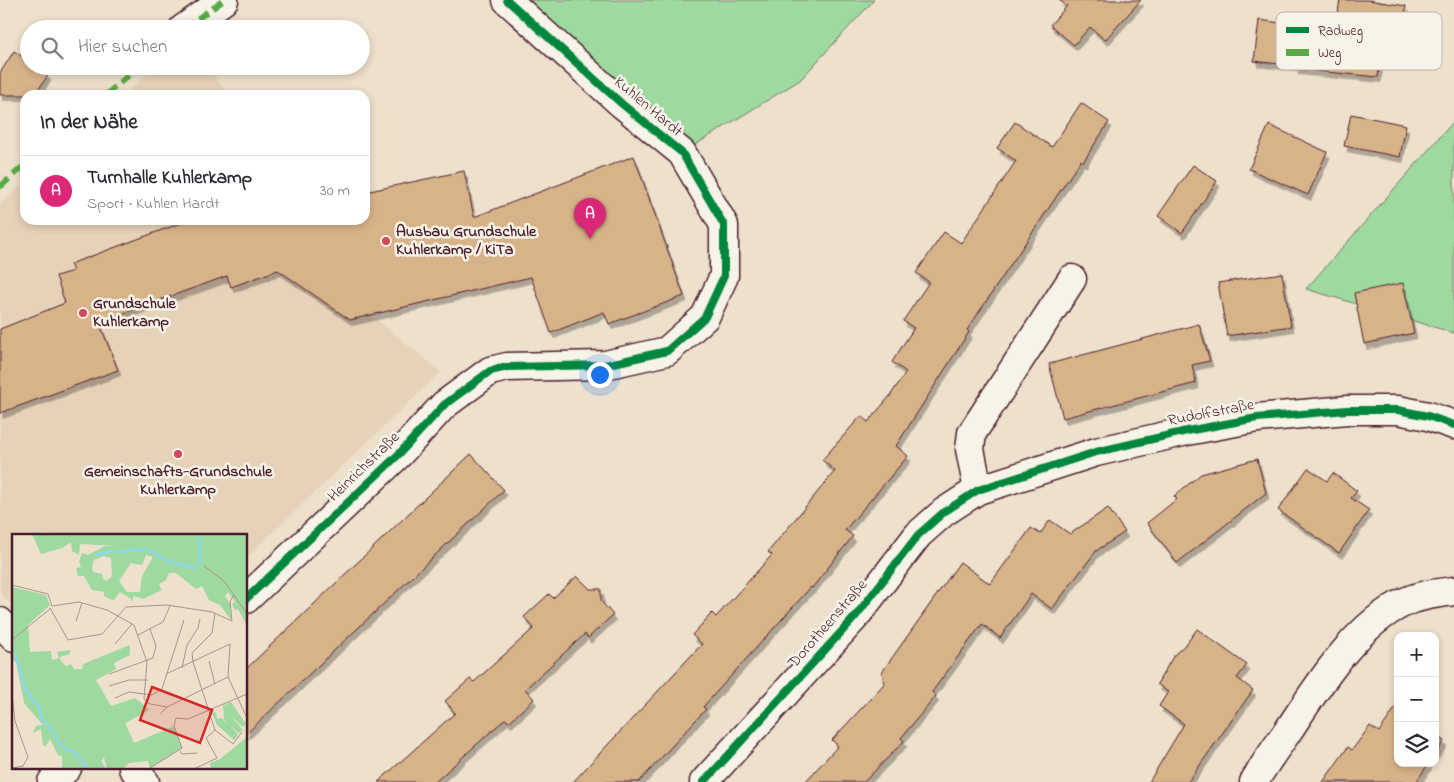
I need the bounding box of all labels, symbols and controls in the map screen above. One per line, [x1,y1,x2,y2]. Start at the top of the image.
legend [1276,12,1442,70]
search box [20,20,370,75]
text: Radweg [1318,21,1363,43]
icon: search [38,34,66,62]
text: Hier suchen [78,34,167,61]
text: Weg [1318,43,1341,65]
street label: Kuhlen Hardt [608,71,688,143]
text: In der Nähe [40,108,138,138]
text: Turnhalle Kuhlerkamp [87,165,252,192]
text: A [51,179,61,203]
text: 30 m [320,179,350,203]
text: Sport · Kuhlen Hardt [87,192,220,216]
pin: A [574,198,606,239]
place label: Ausbau Grundschule Kuhlerkamp / KiTa [396,220,537,262]
marker: Ausbau Grundschule Kuhlerkamp / KiTa [380,235,392,247]
place label: Grundschule Kuhlerkamp [93,292,177,334]
marker: Grundschule Kuhlerkamp [77,307,89,319]
your location [587,362,613,388]
street label: Rudolfstraße [1166,393,1257,433]
street label: Heinrichstraße [322,426,406,508]
marker: Gemeinschafts-Grundschule Kuhlerkamp [172,448,184,460]
place label: Gemeinschafts-Grundschule Kuhlerkamp [84,460,273,502]
inset map [12,534,248,770]
street label: Dorotheenstraße [782,574,874,675]
map controls [1394,632,1439,767]
button: + [1394,632,1439,677]
button: − [1394,677,1439,722]
button: layers [1394,722,1439,767]

